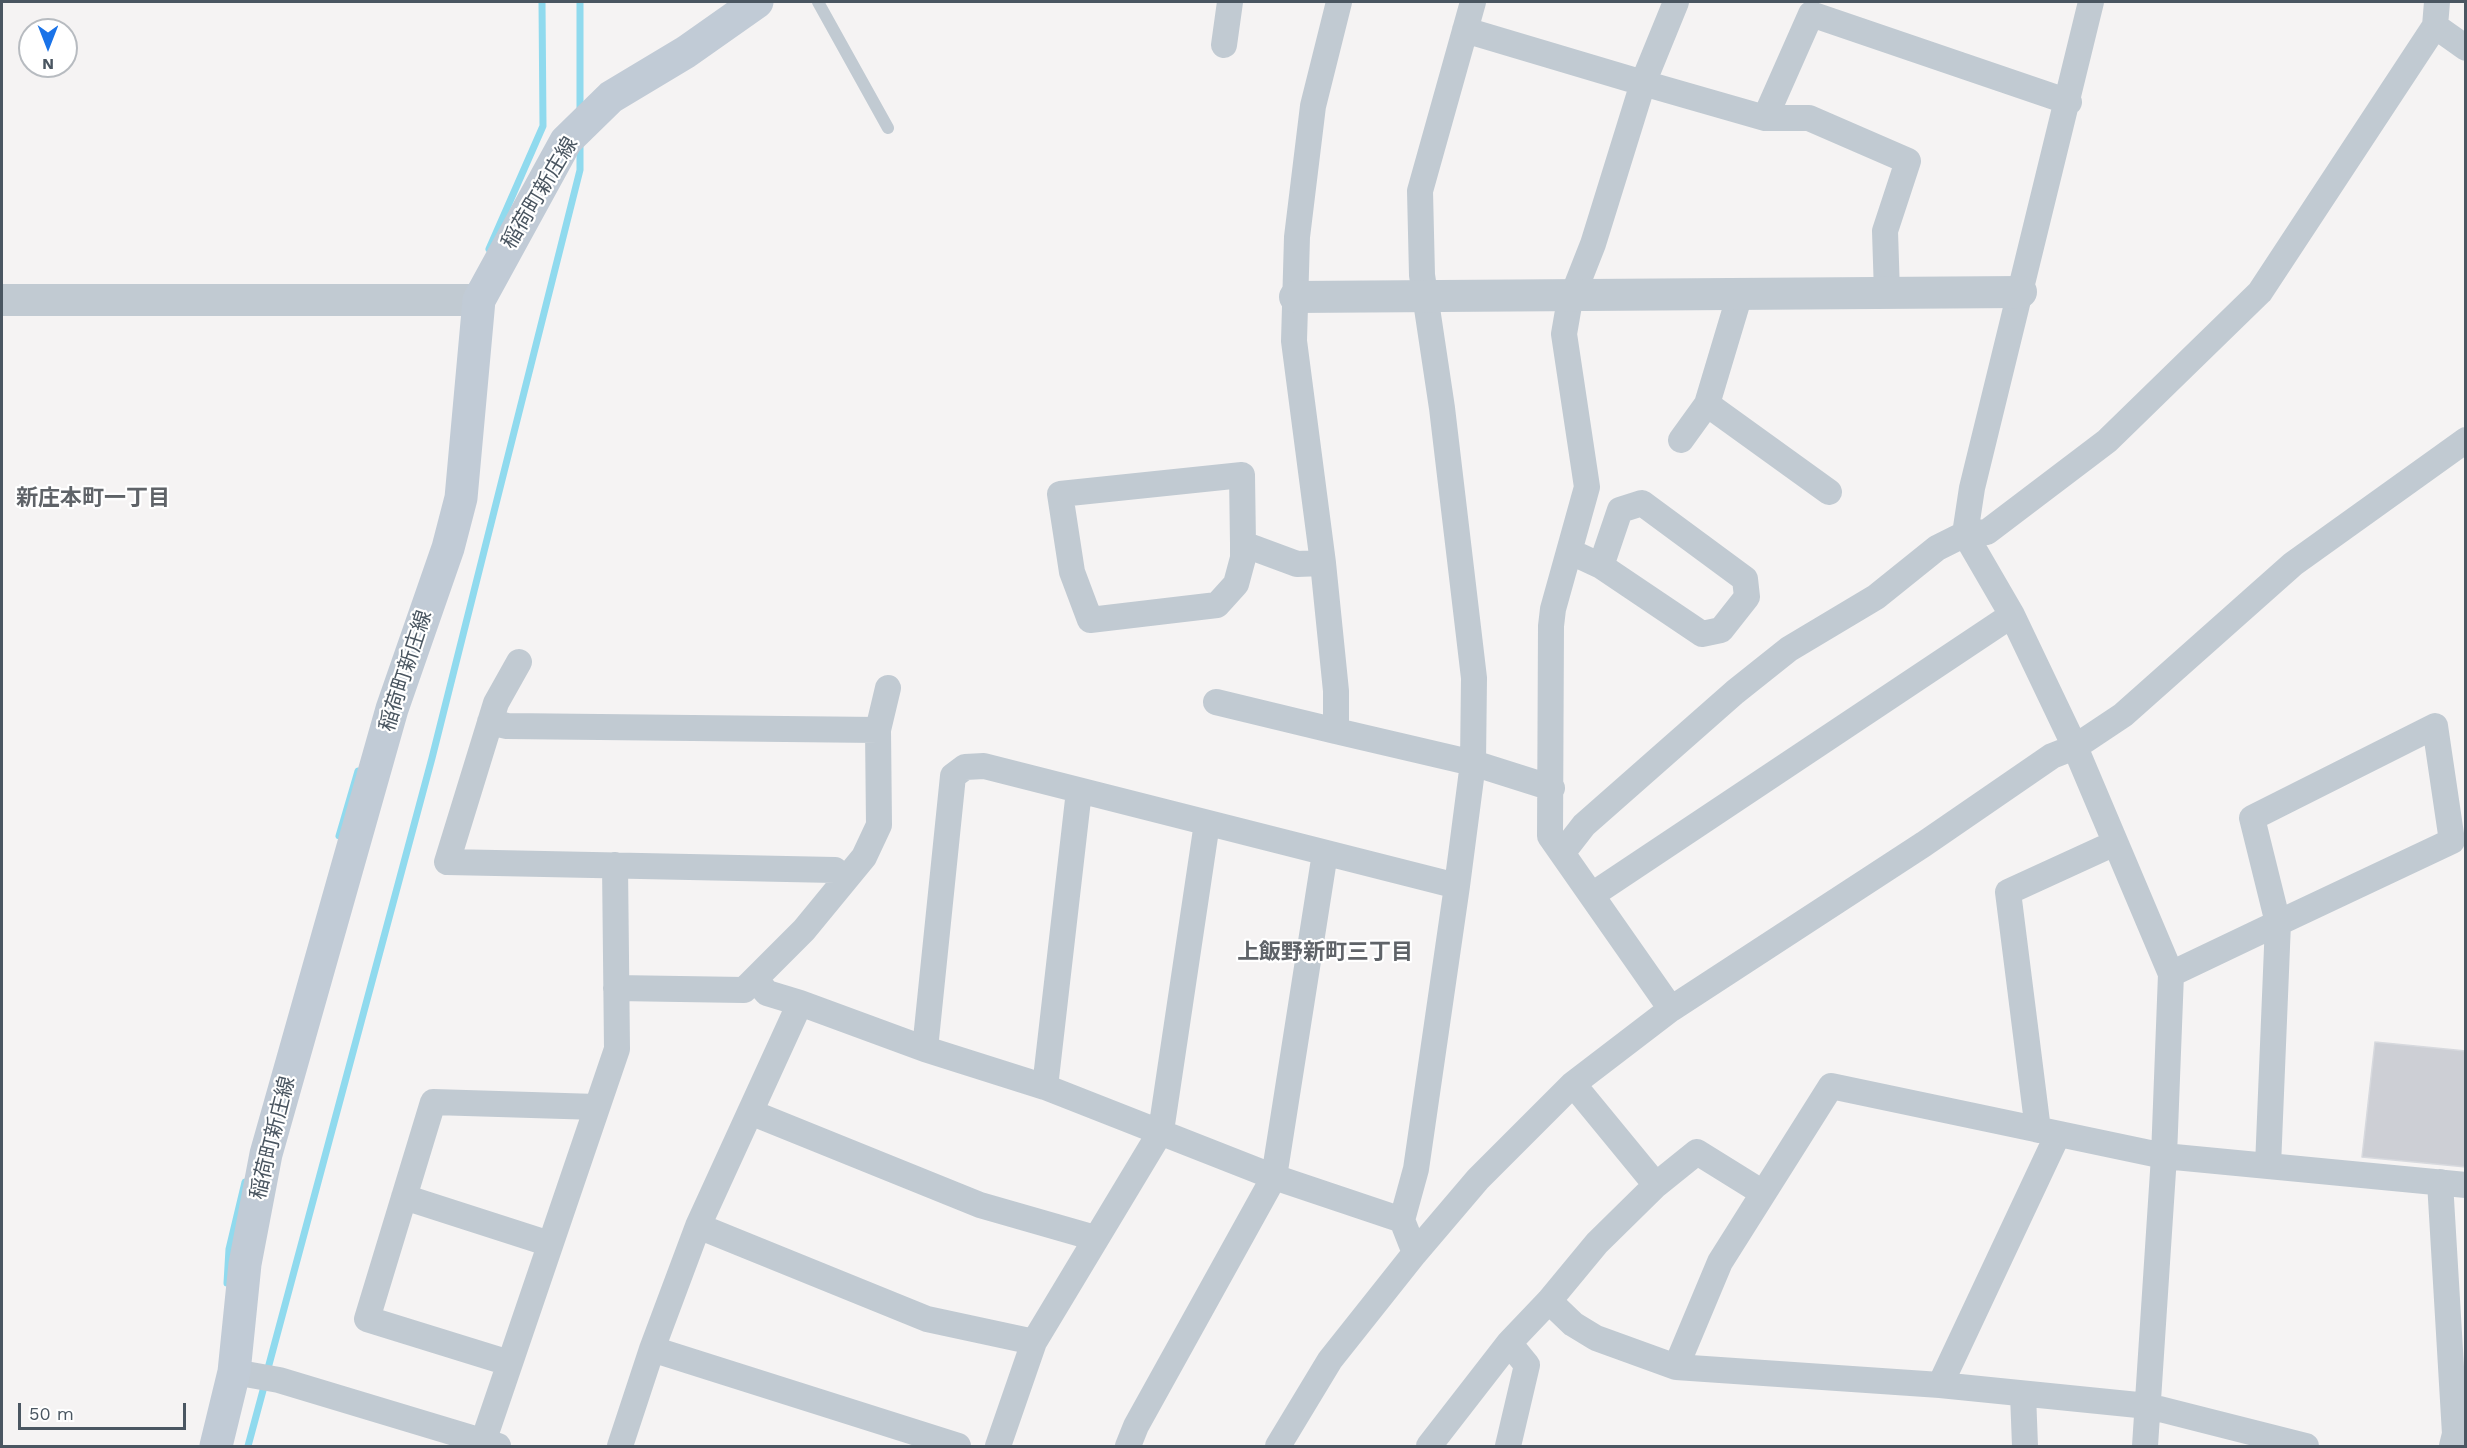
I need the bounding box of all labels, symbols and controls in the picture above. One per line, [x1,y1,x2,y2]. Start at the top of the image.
north arrow [18,18,78,78]
text: N [42,55,54,74]
street label: 稲荷町新庄線 [497,133,583,253]
district label: 新庄本町一丁目 [16,486,170,512]
street label: 稲荷町新庄線 [375,607,437,735]
district label: 上飯野新町三丁目 [1237,940,1413,966]
street label: 稲荷町新庄線 [246,1074,300,1202]
scale bar [21,1391,189,1429]
text: 50 m [29,1403,74,1424]

